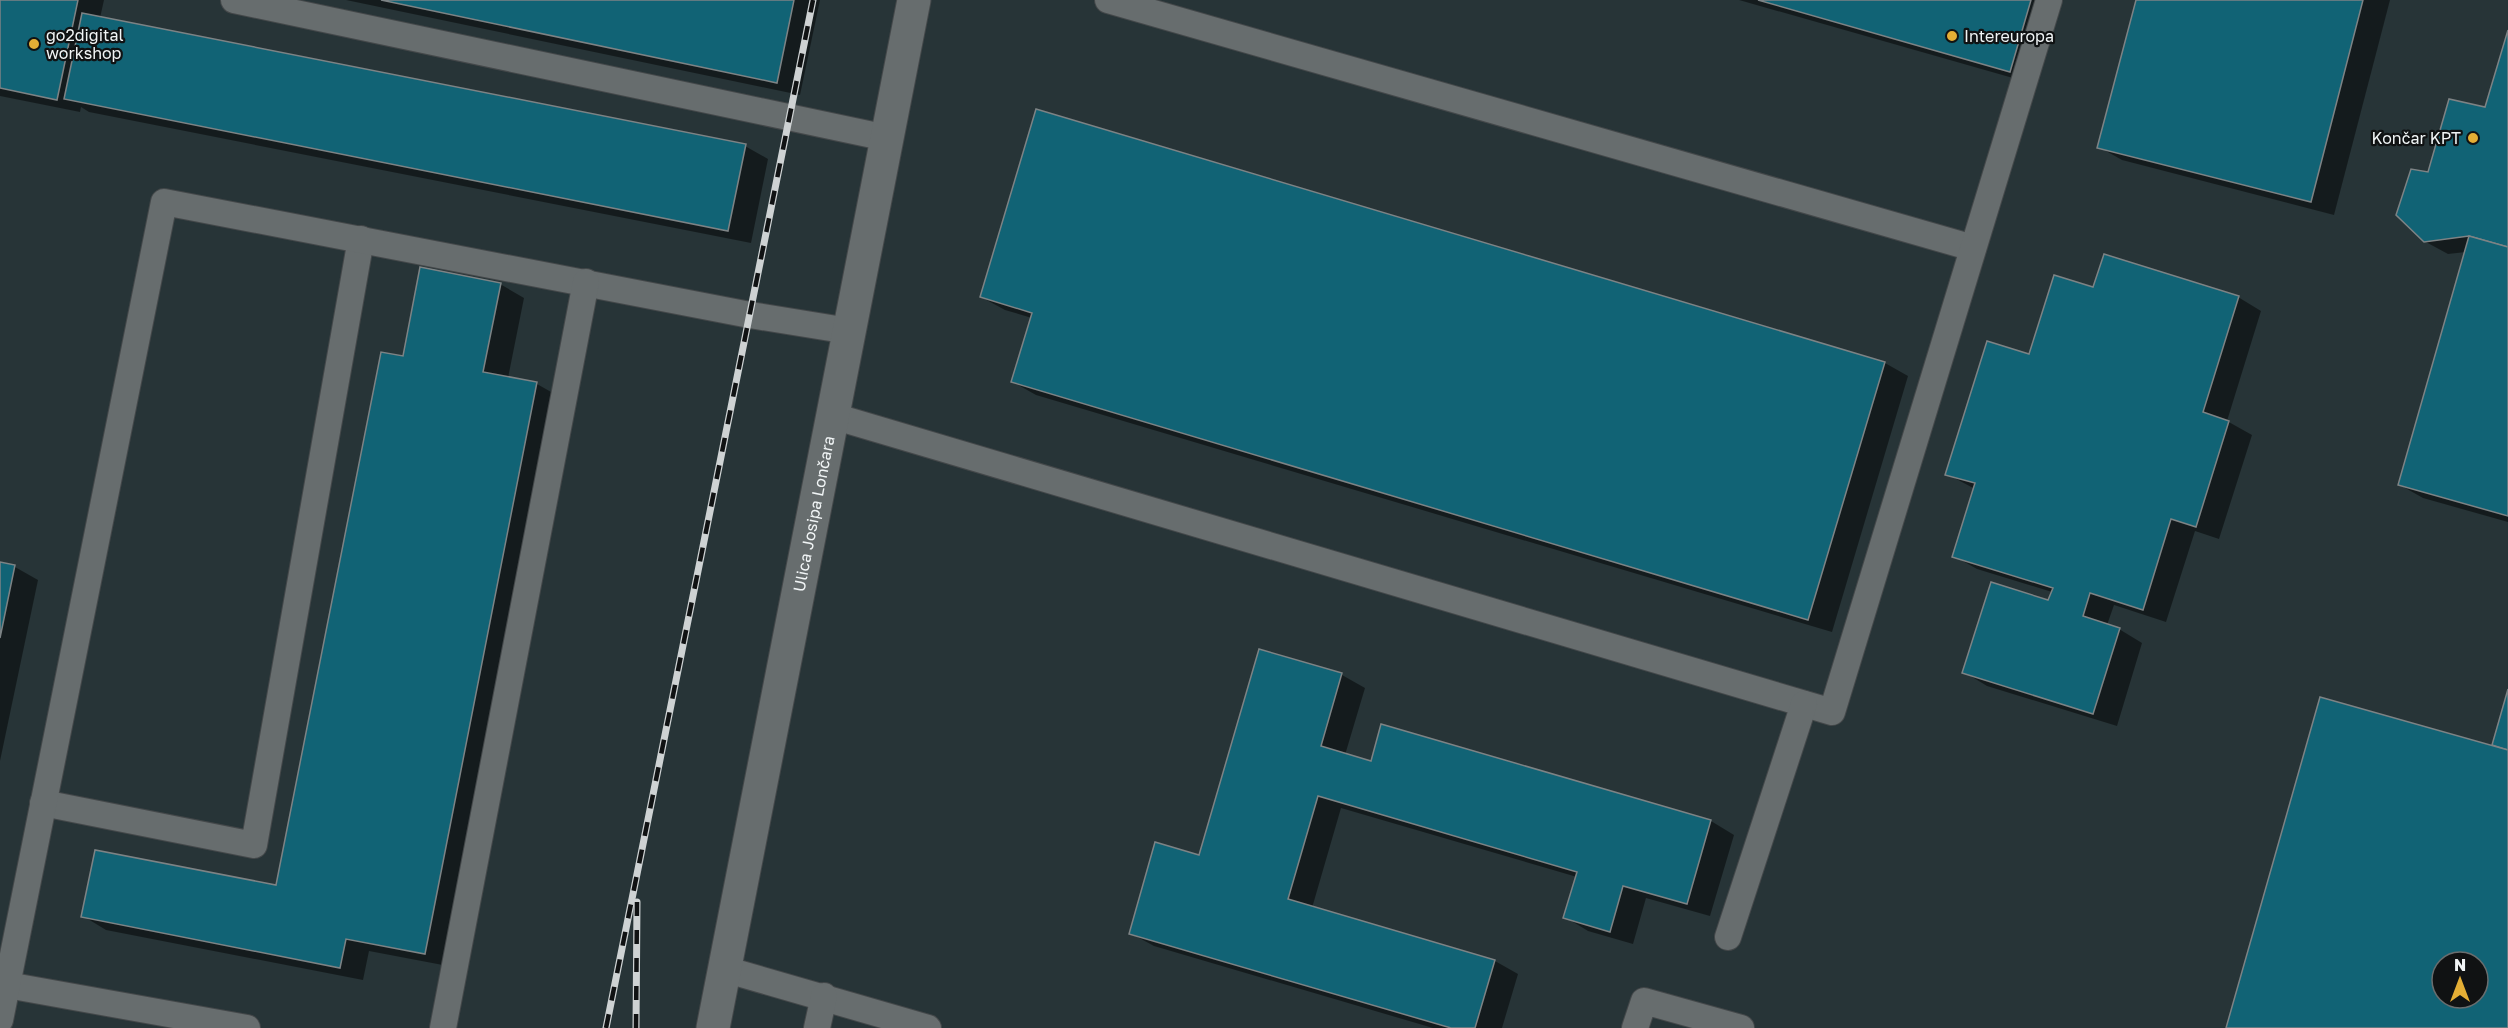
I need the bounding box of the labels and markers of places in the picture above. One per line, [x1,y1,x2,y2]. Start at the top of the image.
place label: go2digital workshop [46,25,124,63]
place label: Intereuropa [1964,26,2054,46]
marker: Intereuropa [1945,29,1959,43]
marker: go2digital workshop [27,37,41,51]
place label: Končar KPT [2372,128,2461,148]
marker: Končar KPT [2466,131,2480,145]

